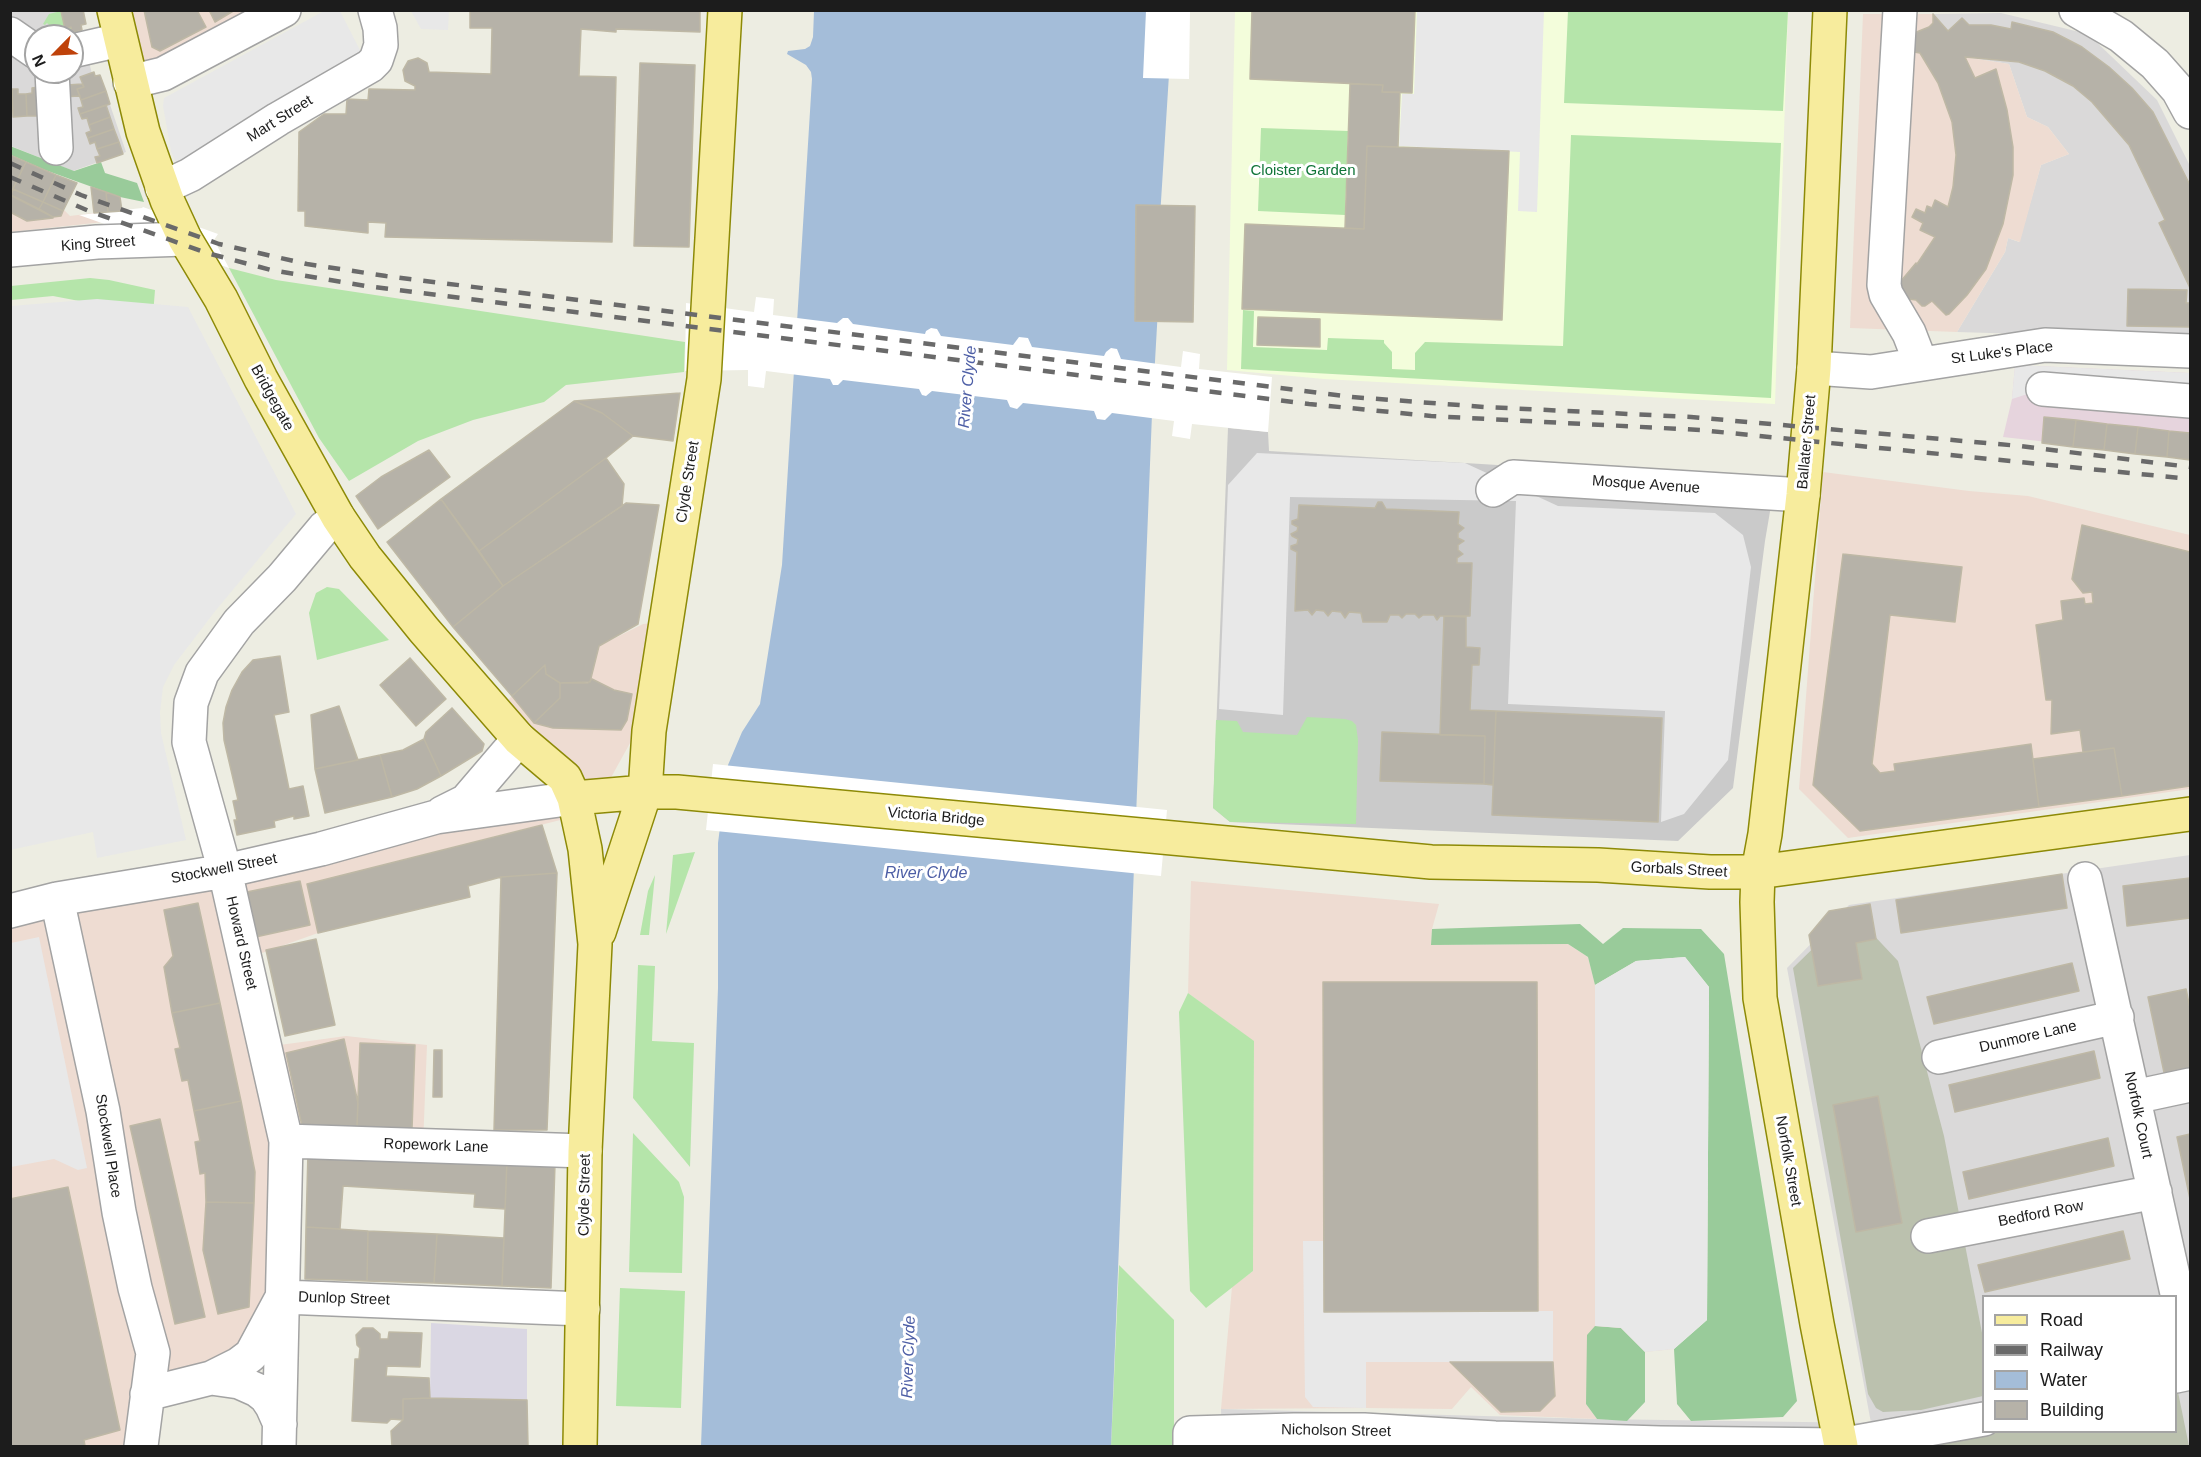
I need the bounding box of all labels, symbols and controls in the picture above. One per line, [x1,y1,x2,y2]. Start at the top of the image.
north arrow [24,24,84,84]
text: N [29,52,49,69]
street label: Mart Street [244,92,316,146]
park label: Cloister Garden [1250,162,1356,180]
street label: King Street [60,232,136,256]
street label: St Luke's Place [1950,338,2054,368]
water label: River Clyde [955,345,981,429]
street label: Bridgegate [247,362,297,434]
street label: Ballater Street [1794,394,1820,490]
street label: Clyde Street [673,440,703,524]
street label: Mosque Avenue [1591,472,1701,498]
street label: Victoria Bridge [887,804,985,830]
street label: Stockwell Street [169,850,279,888]
street label: Gorbals Street [1630,858,1728,882]
water label: River Clyde [885,864,967,884]
street label: Howard Street [221,894,261,992]
street label: Dunmore Lane [1978,1017,2078,1057]
street label: Norfolk Court [2120,1070,2156,1160]
street label: Stockwell Place [91,1093,125,1199]
street label: Norfolk Street [1771,1114,1805,1208]
street label: Ropework Lane [383,1135,489,1157]
street label: Clyde Street [575,1154,595,1236]
street label: Bedford Row [1997,1197,2085,1231]
street label: Dunlop Street [298,1288,390,1310]
legend [1982,1295,2177,1433]
text: Road [2040,1310,2083,1330]
water label: River Clyde [898,1315,920,1399]
text: Railway [2040,1340,2103,1360]
text: Water [2040,1370,2087,1390]
text: Building [2040,1400,2104,1420]
street label: Nicholson Street [1281,1421,1391,1441]

